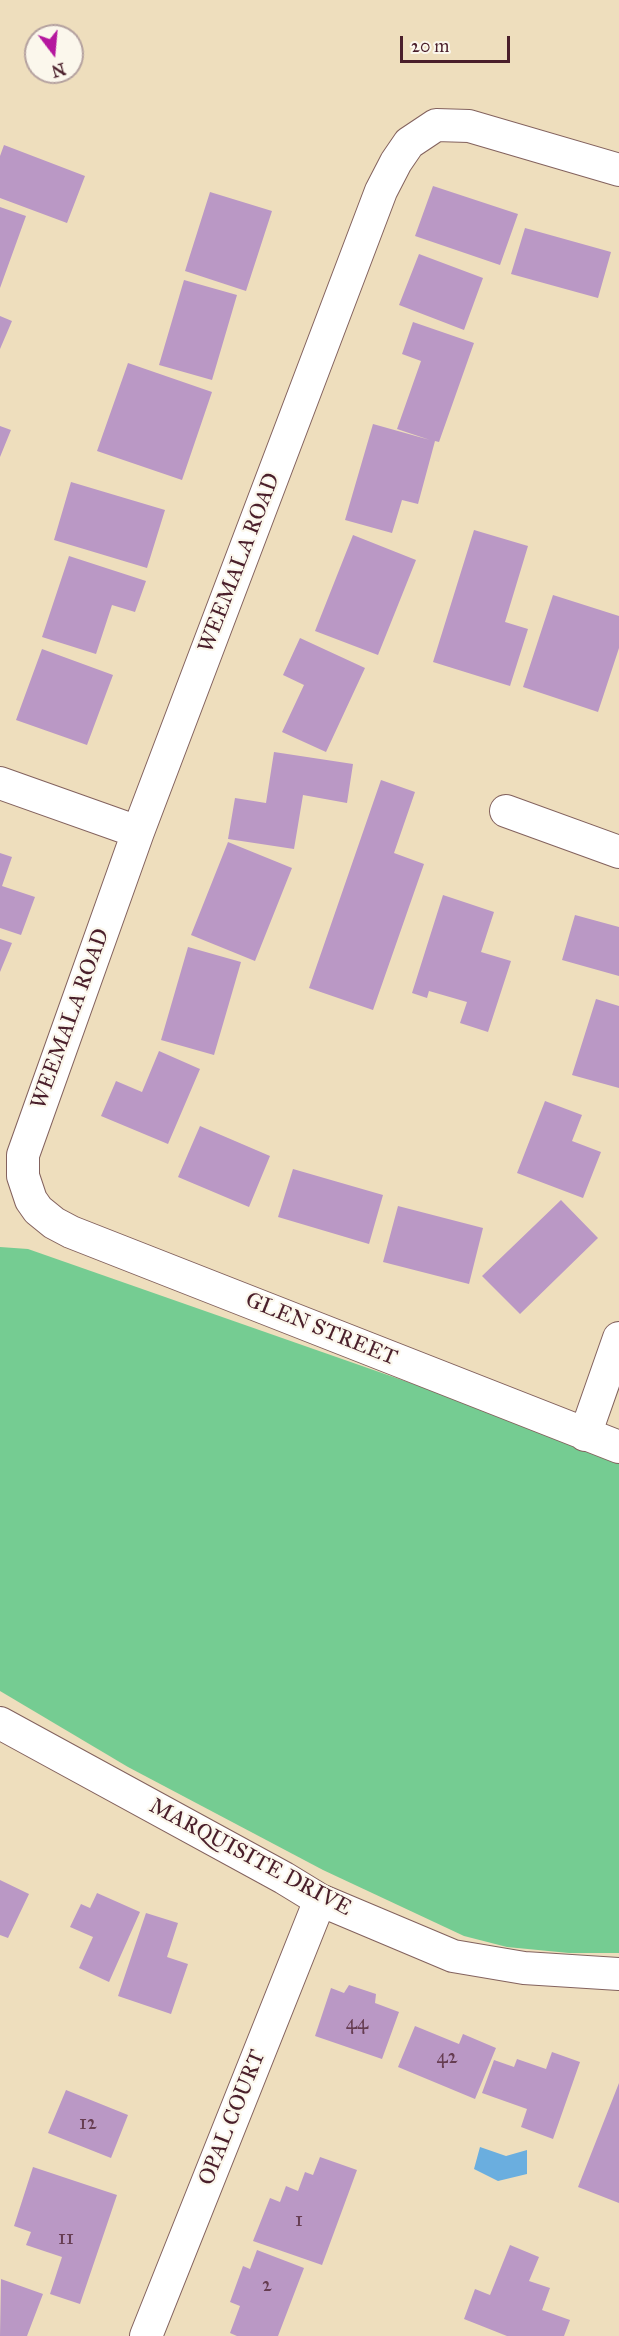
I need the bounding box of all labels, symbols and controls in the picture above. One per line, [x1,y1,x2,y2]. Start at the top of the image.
north arrow [24,24,84,84]
scale bar [403,24,512,62]
text: 20 m [411,35,449,57]
text: N [49,59,68,81]
street label: WEEMALA ROAD [194,470,286,656]
street label: WEEMALA ROAD [26,925,116,1113]
street label: GLEN STREET [241,1288,401,1372]
street label: MARQUISITE DRIVE [144,1793,356,1923]
house number: 44 [346,2012,368,2036]
house number: 42 [436,2046,458,2070]
street label: OPAL COURT [194,2047,272,2189]
house number: 12 [79,2112,97,2136]
house number: 1 [295,2209,303,2233]
house number: 11 [58,2227,74,2251]
house number: 2 [262,2274,272,2298]

